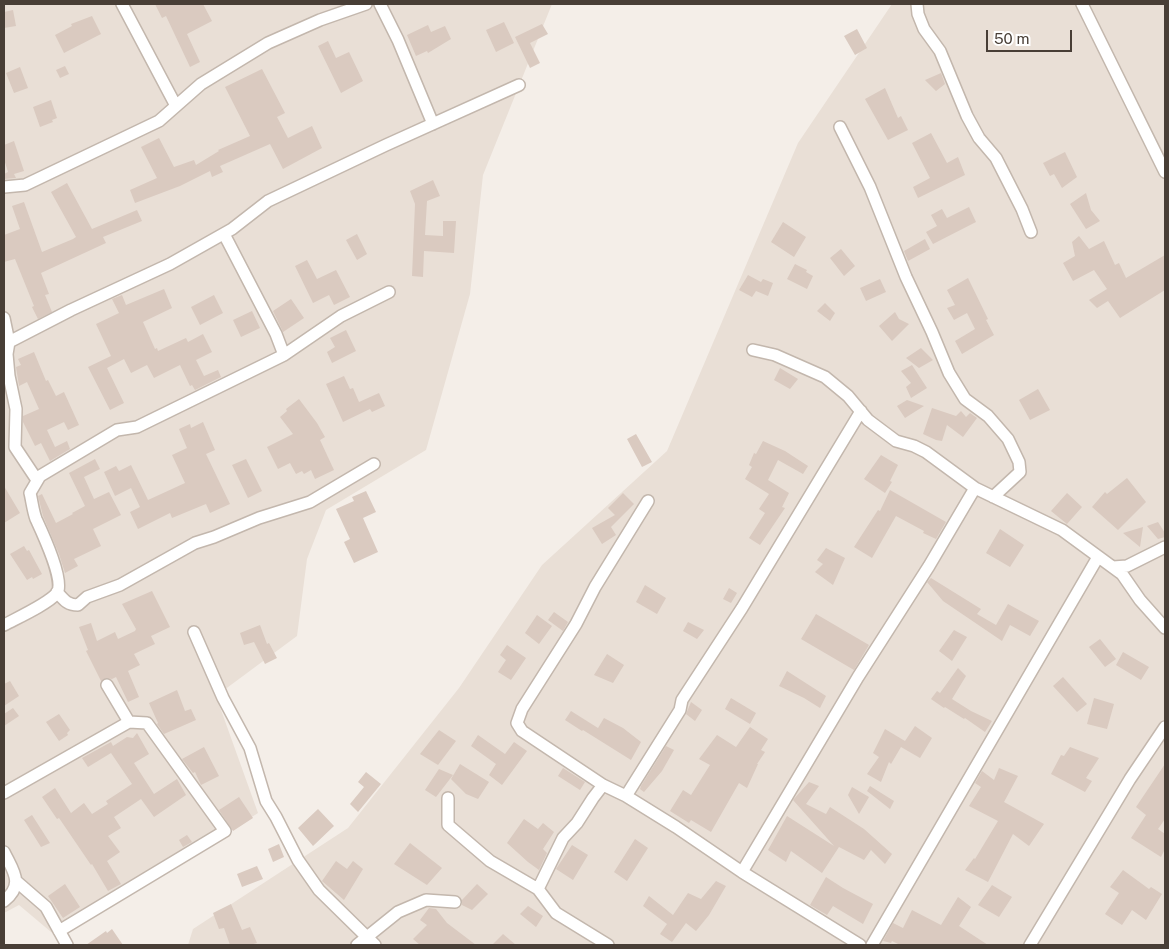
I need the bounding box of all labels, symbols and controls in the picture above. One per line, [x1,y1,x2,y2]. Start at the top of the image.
scale bar [989,20,1075,52]
text: 50 m [994,30,1029,47]

